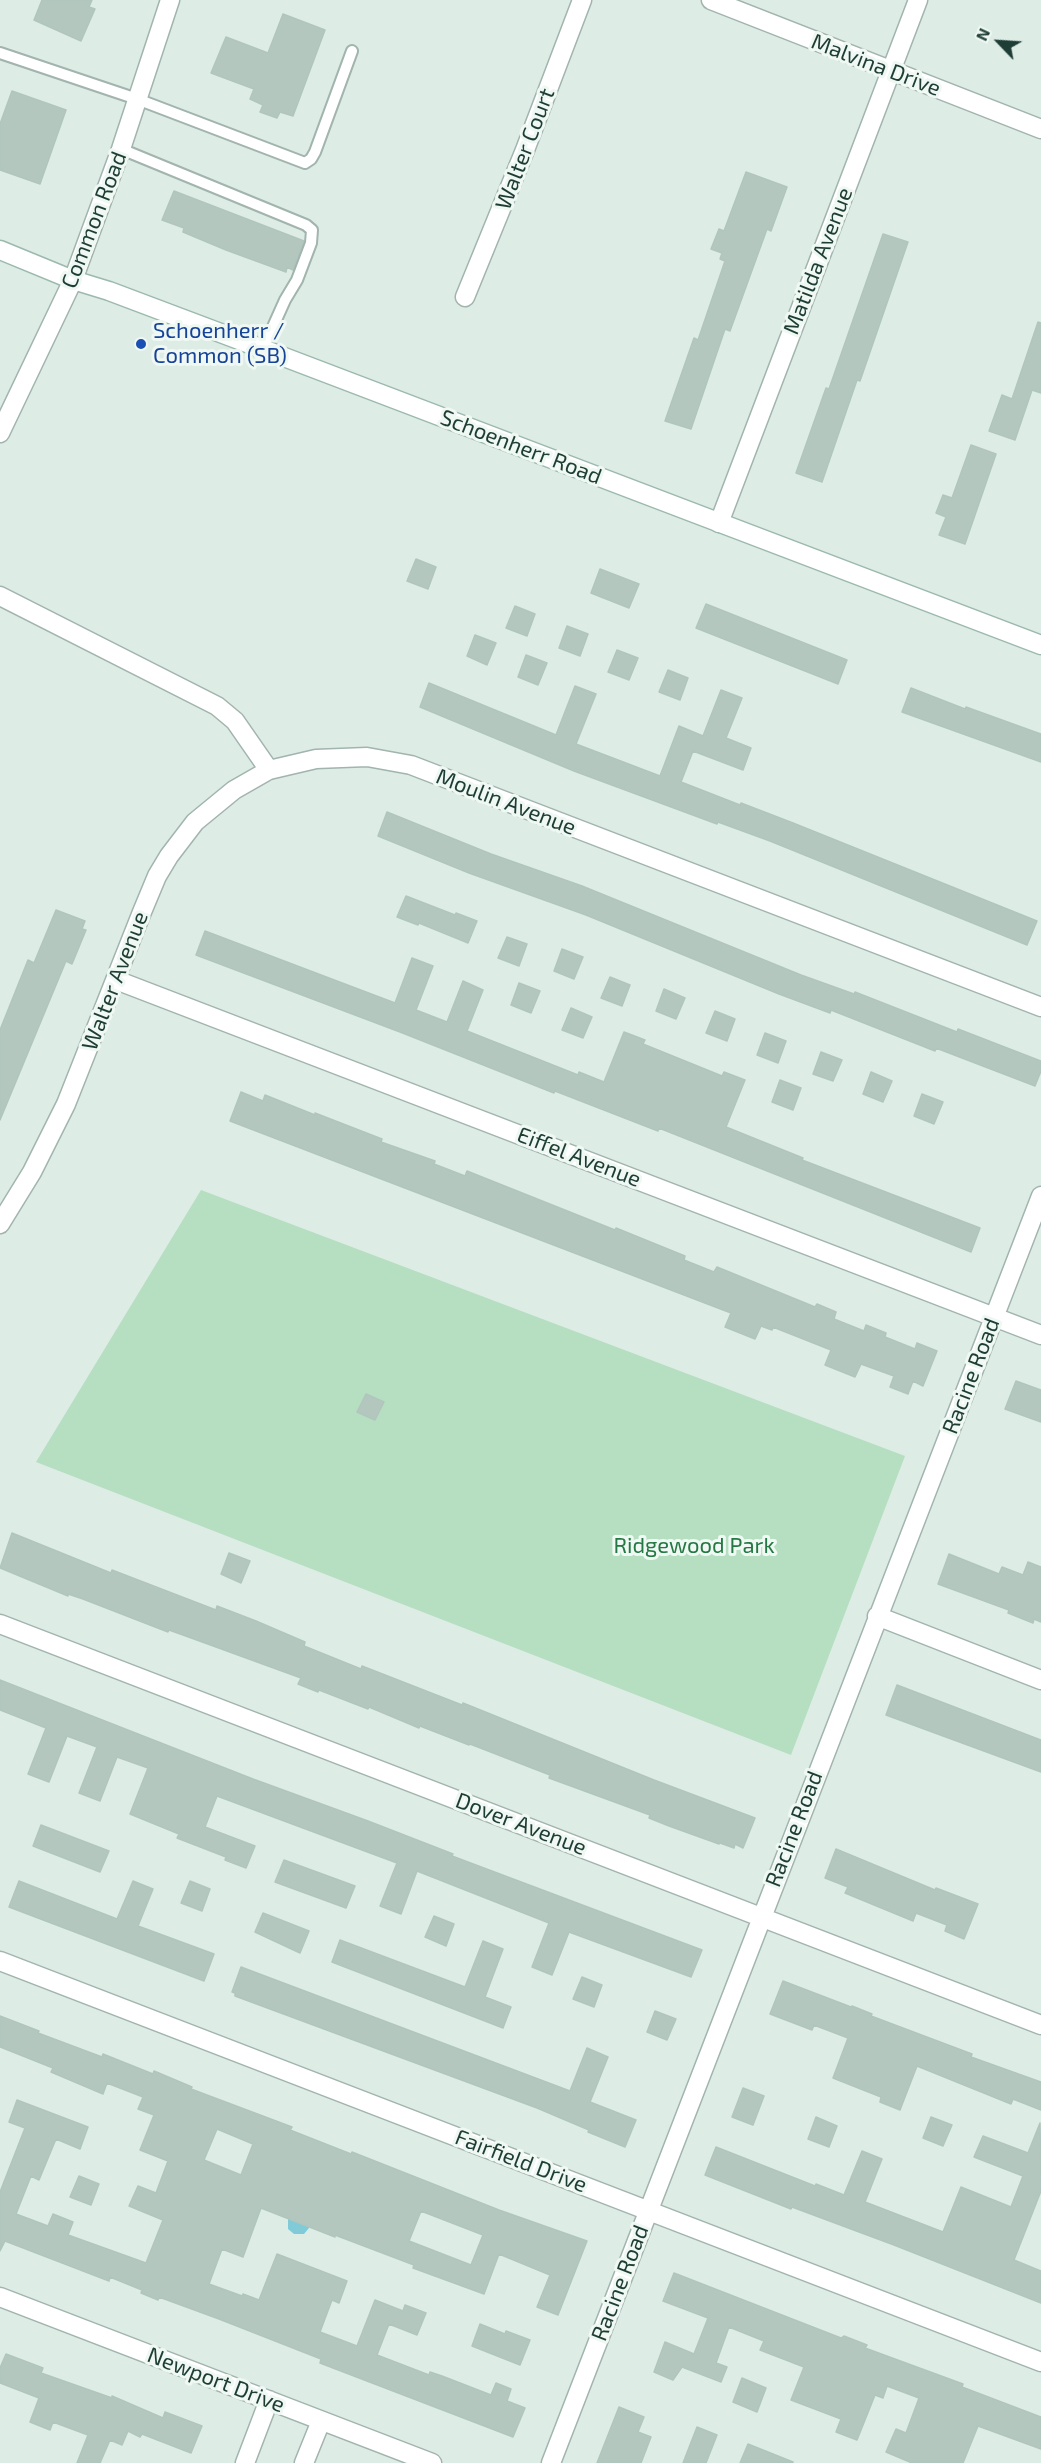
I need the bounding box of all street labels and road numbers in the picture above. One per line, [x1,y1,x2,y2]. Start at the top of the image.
street label: Malvina Drive [808,28,944,102]
street label: Walter Court [490,85,560,213]
street label: Common Road [56,148,132,292]
street label: Matilda Avenue [778,184,858,338]
street label: Schoenherr Road [437,404,605,490]
street label: Moulin Avenue [432,763,580,841]
street label: Walter Avenue [76,908,154,1054]
street label: Eiffel Avenue [513,1121,645,1193]
street label: Racine Road [937,1314,1005,1438]
street label: Racine Road [760,1767,828,1891]
street label: Dover Avenue [452,1787,590,1861]
street label: Fairfield Drive [451,2124,591,2198]
street label: Racine Road [586,2221,654,2345]
street label: Newport Drive [144,2342,288,2418]

